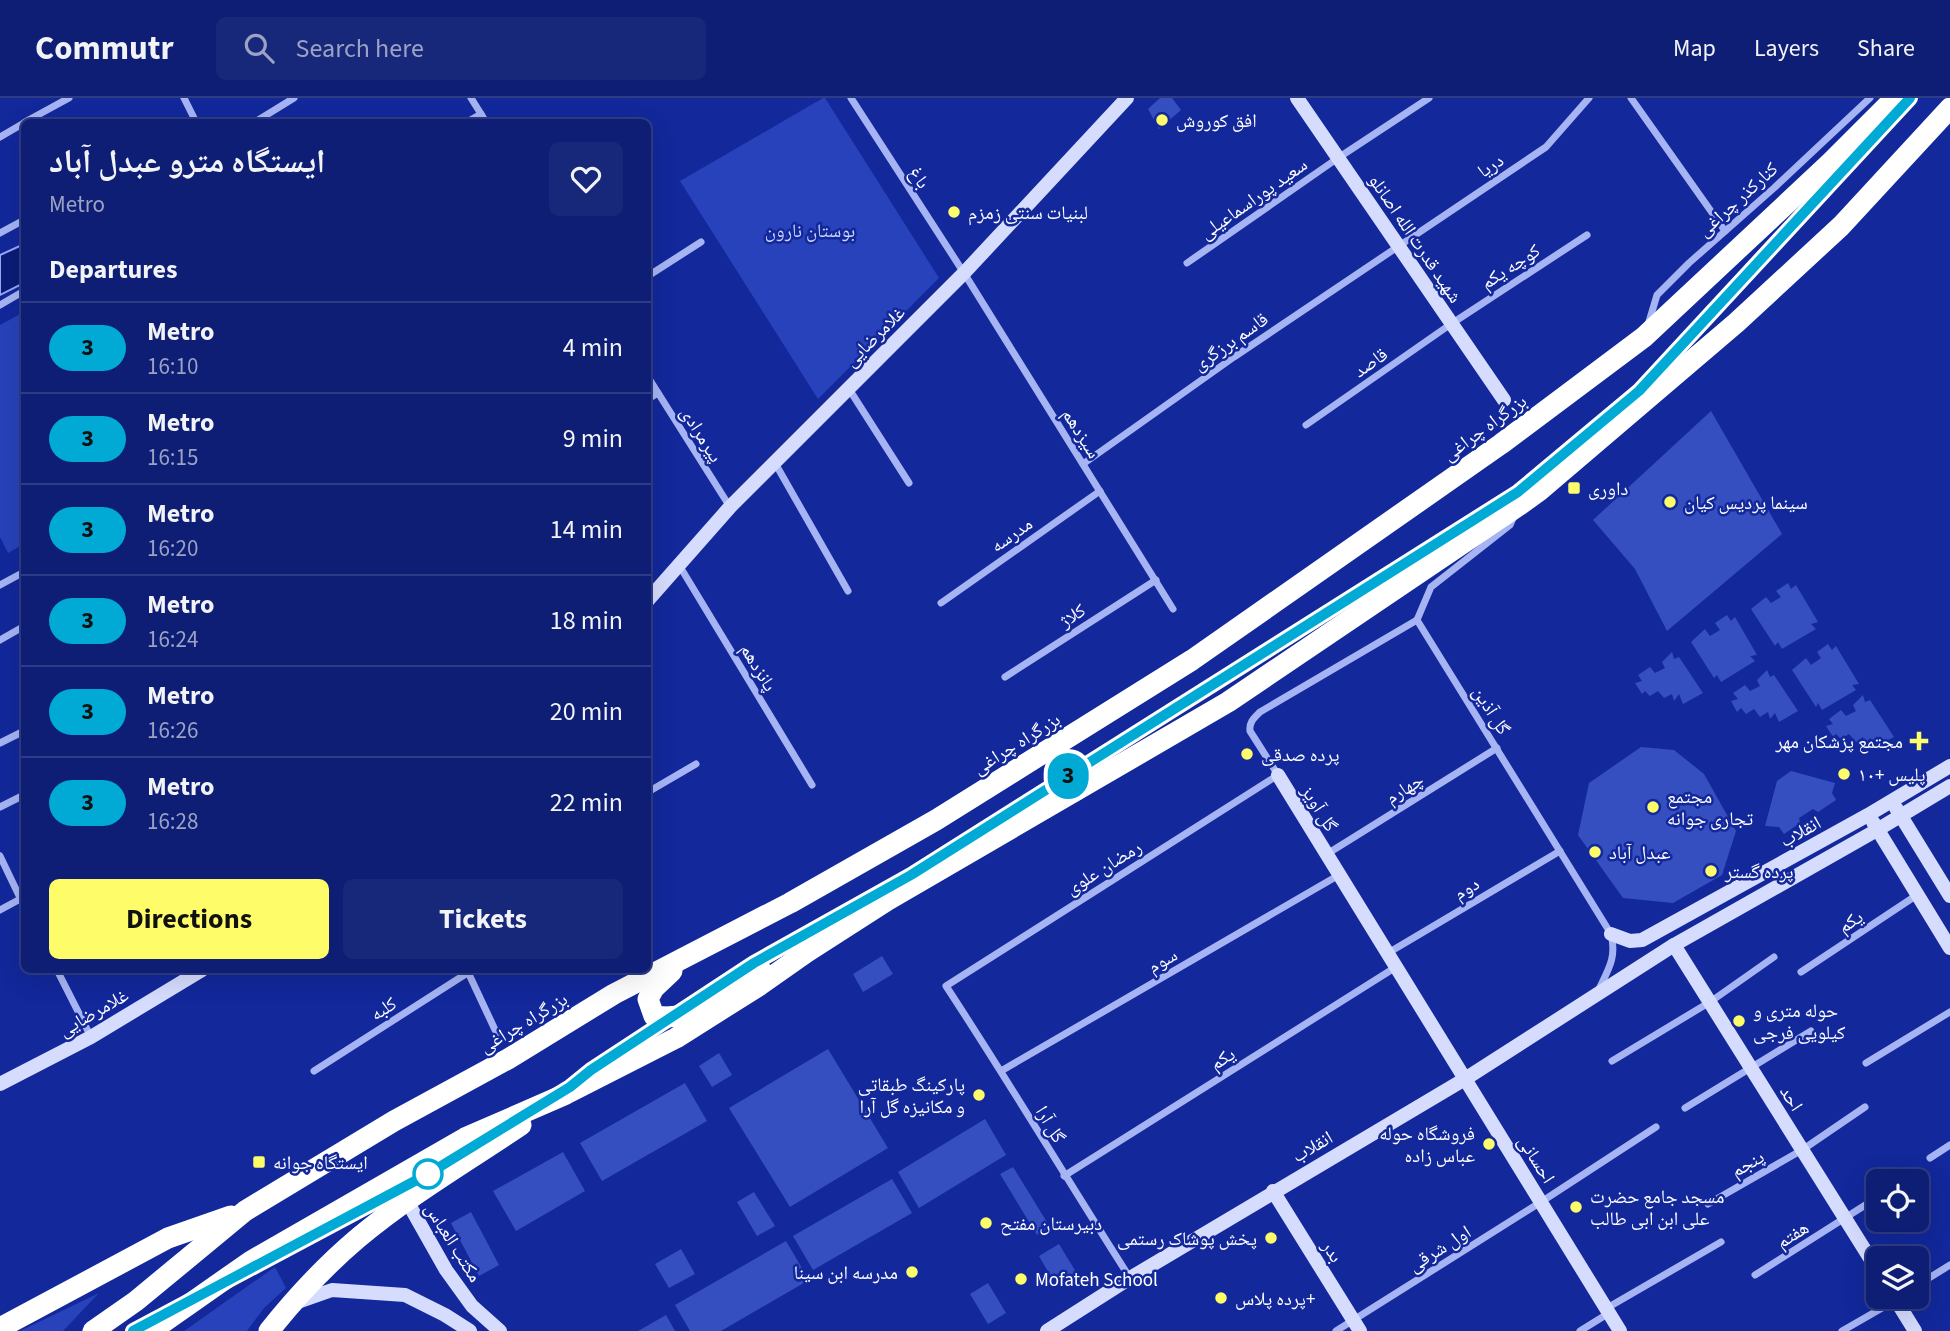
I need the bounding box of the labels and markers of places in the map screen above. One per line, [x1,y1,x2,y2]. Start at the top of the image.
place label: افق کوروش [1176,108,1257,135]
marker: افق کوروش [1154,112,1170,128]
place label: لبنیات سنتی زمزم [968,200,1088,227]
marker: لبنیات سنتی زمزم [946,204,962,220]
place label: داوری [1588,476,1628,503]
marker: داوری [1566,480,1582,496]
place label: سینما پردیس کیان [1684,490,1808,517]
marker: سینما پردیس کیان [1662,494,1678,510]
place label: مجتمع پزشکان مهر [1774,729,1903,756]
marker: مجتمع پزشکان مهر [1909,731,1929,751]
place label: پرده صدقی [1261,742,1340,769]
marker: پرده صدقی [1239,746,1255,762]
place label: پلیس +۱۰ [1858,762,1926,789]
marker: پلیس +۱۰ [1836,766,1852,782]
place label: مجتمع تجاری جوانه [1667,784,1754,833]
marker: مجتمع تجاری جوانه [1645,799,1661,815]
place label: عبدل آباد [1609,840,1671,867]
marker: عبدل آباد [1587,844,1603,860]
place label: پرده گستر [1724,859,1794,886]
marker: پرده گستر [1703,863,1719,879]
place label: حوله متری و کیلویی فرجی [1753,998,1846,1047]
marker: حوله متری و کیلویی فرجی [1731,1013,1747,1029]
place label: پارکینگ طبقاتی و مکانیزه گل آرا [858,1072,965,1121]
marker: پارکینگ طبقاتی و مکانیزه گل آرا [971,1087,987,1103]
place label: فروشگاه حوله عباس زاده [1379,1121,1475,1170]
marker: فروشگاه حوله عباس زاده [1481,1136,1497,1152]
place label: ایستگاه جوانه [273,1150,368,1177]
marker: ایستگاه جوانه [251,1154,267,1170]
unlabelled marker [413,1159,443,1189]
place label: مسجد جامع حضرت علی ابن ابی طالب [1590,1184,1724,1233]
marker: مسجد جامع حضرت علی ابن ابی طالب [1568,1199,1584,1215]
place label: دبیرستان مفتح [1000,1211,1102,1238]
marker: دبیرستان مفتح [978,1215,994,1231]
place label: پخش پوشاک رستمی [1117,1226,1257,1253]
marker: پخش پوشاک رستمی [1263,1230,1279,1246]
place label: مدرسه ابن سینا [794,1260,898,1287]
marker: مدرسه ابن سینا [904,1264,920,1280]
place label: Mofateh School [1035,1267,1158,1294]
marker: Mofateh School [1013,1271,1029,1287]
place label: پرده پلاس+ [1235,1286,1315,1313]
marker: پرده پلاس+ [1213,1290,1229,1306]

